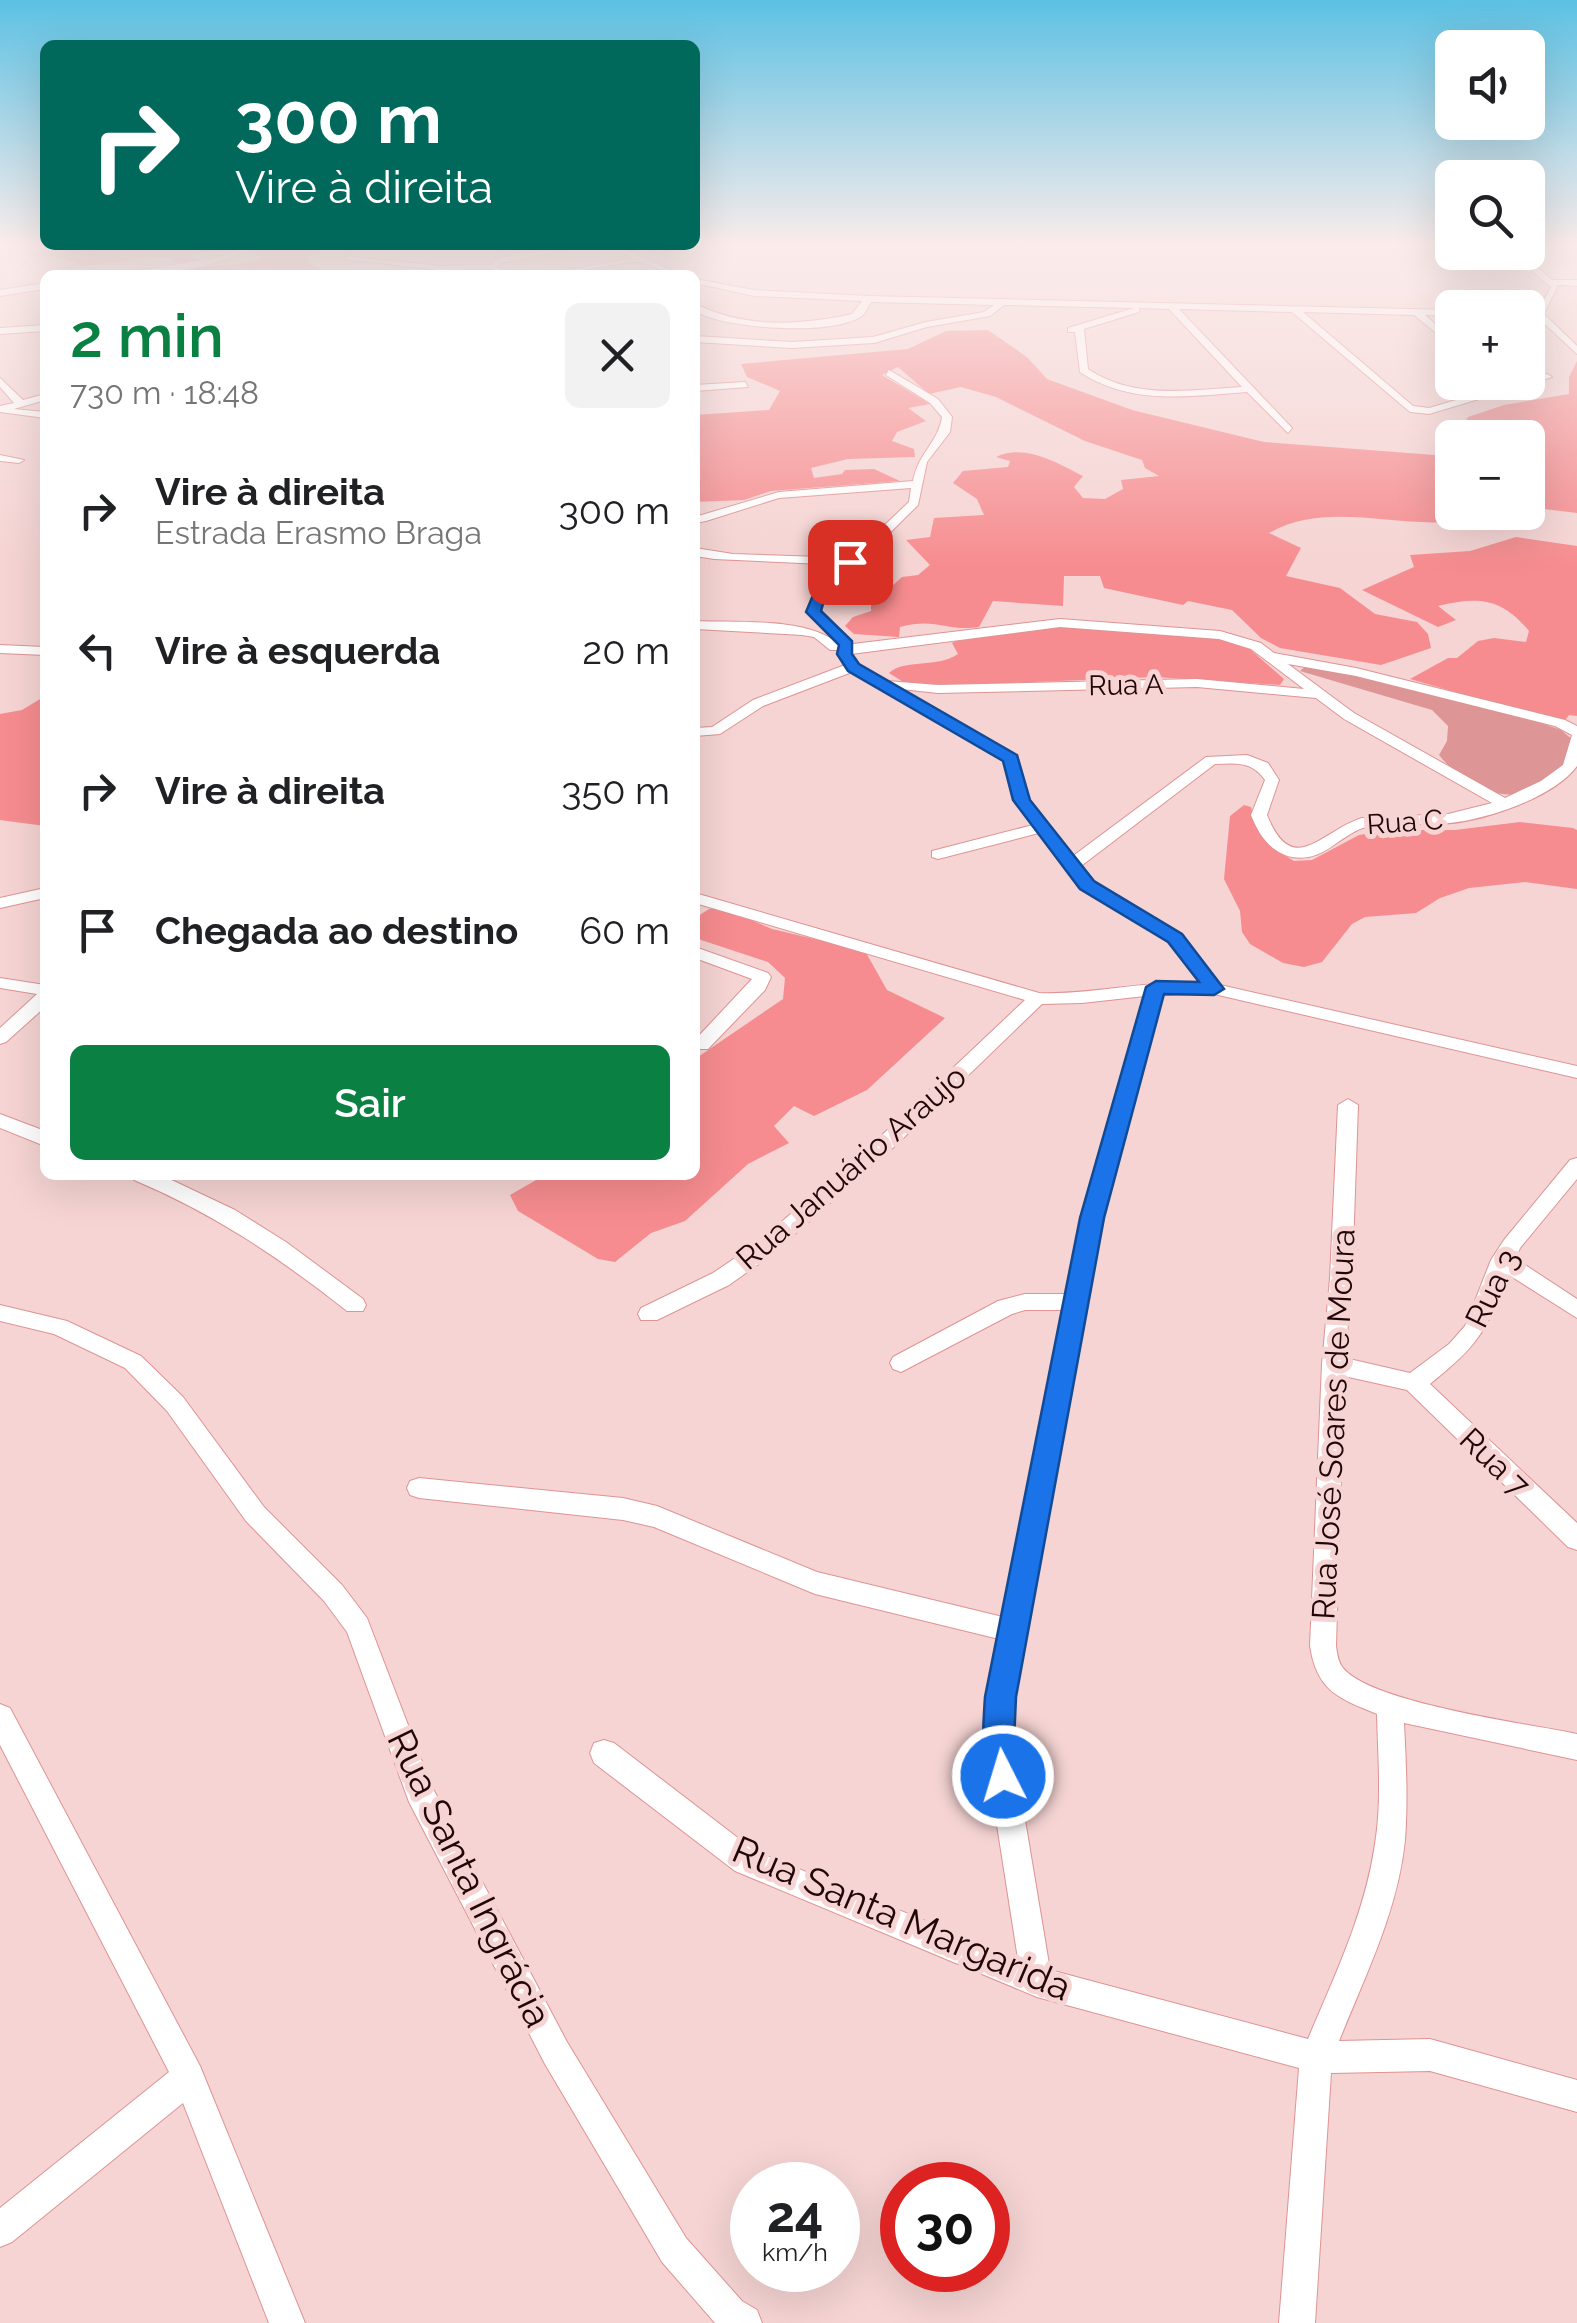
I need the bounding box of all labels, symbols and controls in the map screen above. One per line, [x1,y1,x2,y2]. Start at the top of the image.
map controls [1435,30,1545,530]
button: sound [1435,30,1545,140]
text: 300 m [235,77,442,159]
icon: right [70,80,200,210]
button: search [1435,160,1545,270]
text: Vire à direita [235,161,493,214]
button: + [1435,290,1545,400]
text: 2 min [70,301,224,371]
button: close [565,303,670,408]
text: 730 m · 18:48 [70,374,259,411]
button: − [1435,420,1545,530]
text: Vire à direita [155,469,385,514]
icon: right [70,483,125,538]
text: 300 m [559,488,670,533]
text: Estrada Erasmo Braga [155,514,482,551]
pin [808,520,893,605]
icon: arrive [823,535,878,590]
icon: left [70,623,125,678]
text: Vire à esquerda [155,628,440,673]
text: 20 m [582,628,670,673]
street label: Rua A [1088,668,1164,702]
icon: right [70,763,125,818]
text: Vire à direita [155,768,385,813]
text: 350 m [561,768,670,813]
street label: Rua C [1366,803,1444,841]
icon: arrive [70,903,125,958]
text: Chegada ao destino [155,908,518,953]
text: 60 m [579,908,670,953]
button: Sair [70,1045,670,1160]
street label: Rua Januário Araujo [729,1057,973,1277]
street label: Rua José Soares de Moura [1304,1228,1362,1620]
street label: Rua 3 [1457,1243,1527,1333]
street label: Rua 7 [1453,1420,1537,1504]
street label: Rua Santa Ingrácia [378,1722,562,2034]
position arrow [951,1724,1055,1828]
street label: Rua Santa Margarida [726,1826,1078,2010]
speed limit sign: 30 [880,2162,1010,2292]
text: 24 [767,2185,823,2244]
text: km/h [762,2237,828,2267]

